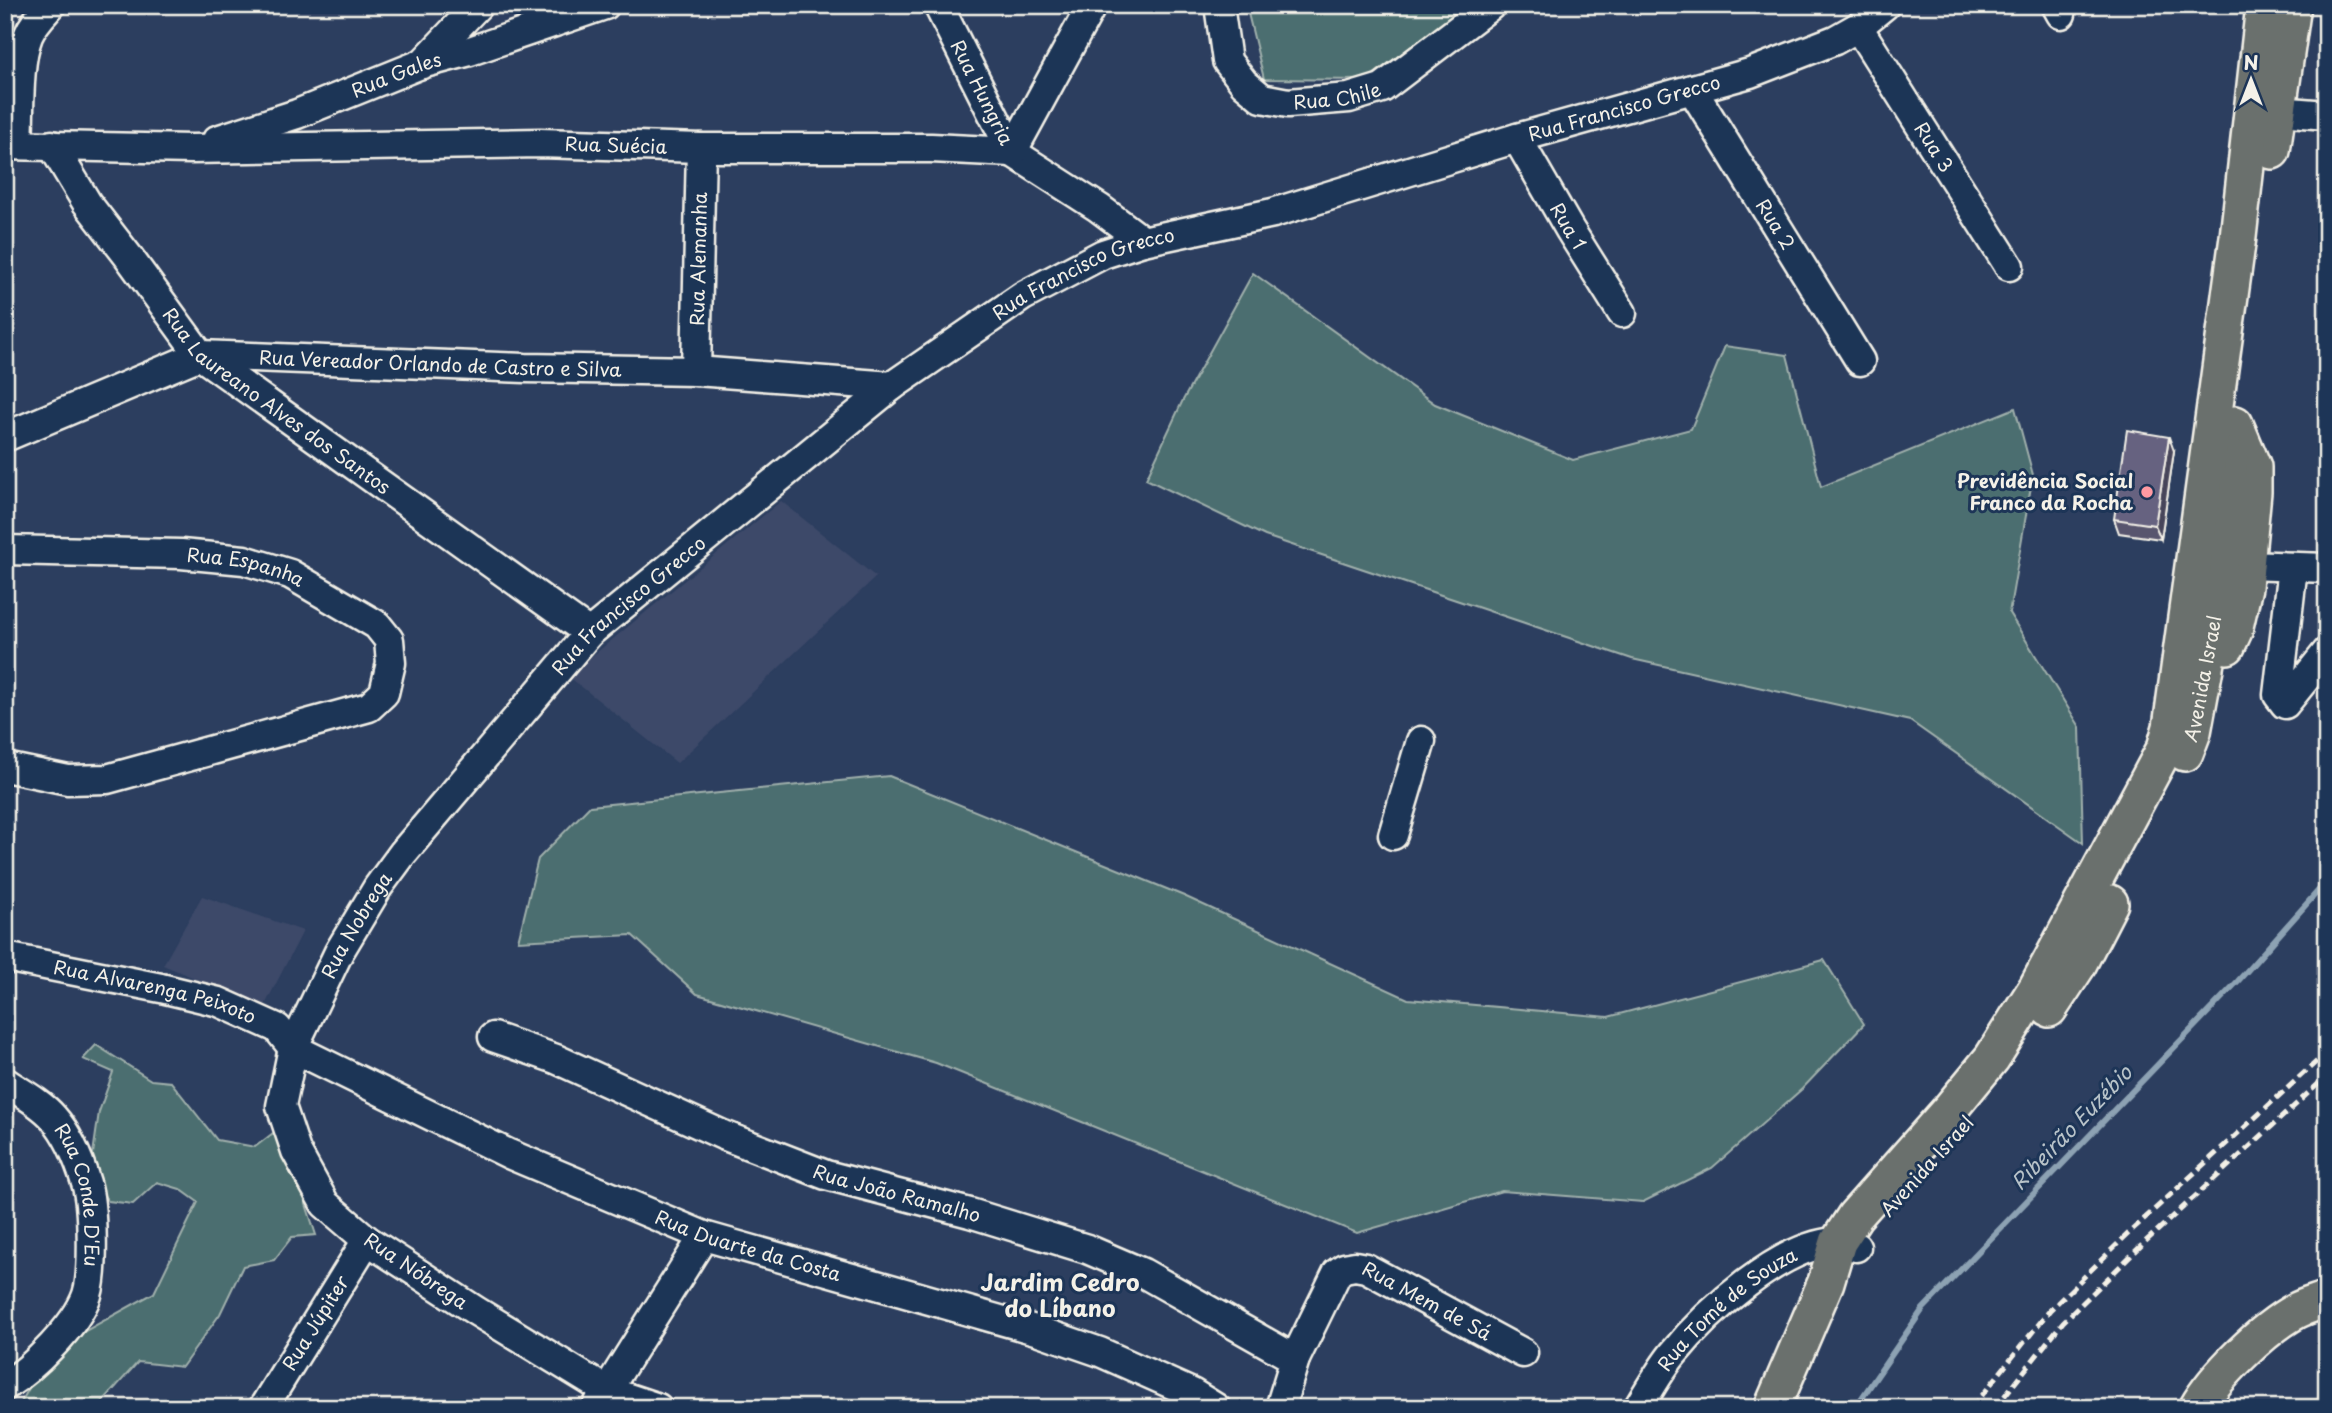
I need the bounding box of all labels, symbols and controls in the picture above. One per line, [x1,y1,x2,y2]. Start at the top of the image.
street label: Rua Hungria [945,35,1021,150]
street label: Rua Gales [347,44,444,104]
north arrow [2216,46,2286,116]
text: N [2243,48,2259,76]
street label: Rua Francisco Grecco [1524,67,1723,147]
street label: Rua Chile [1292,74,1384,116]
street label: Rua 3 [1908,116,1961,177]
street label: Rua Suécia [564,129,668,160]
street label: Rua Alemanha [682,192,713,326]
street label: Rua 2 [1750,193,1803,255]
street label: Rua 1 [1544,197,1594,255]
street label: Rua Francisco Grecco [986,220,1177,326]
street label: Rua Laureano Alves dos Santos [157,301,397,500]
street label: Rua Vereador Orlando de Castro e Silva [259,342,622,383]
place label: Previdência Social Franco da Rocha [1957,466,2134,516]
marker: Previdência Social Franco da Rocha [2139,484,2155,500]
street label: Rua Francisco Grecco [544,529,711,681]
street label: Rua Espanha [186,540,310,593]
street label: Avenida Israel [2176,613,2227,745]
street label: Rua Nobrega [313,865,398,983]
street label: Rua Alvarenga Peixoto [51,952,261,1030]
water label: Ribeirão Euzébio [2002,1056,2140,1196]
street label: Avenida Israel [1873,1109,1979,1222]
street label: Rua Conde D'Eu [49,1117,107,1267]
street label: Rua João Ramalho [809,1156,984,1229]
street label: Rua Duarte da Costa [651,1202,845,1287]
street label: Rua Nóbrega [359,1225,474,1315]
street label: Rua Tomé de Souza [1650,1240,1801,1376]
street label: Rua Mem de Sá [1358,1254,1497,1346]
district label: Jardim Cedro do Líbano [980,1264,1140,1325]
street label: Rua Júpiter [275,1269,355,1376]

